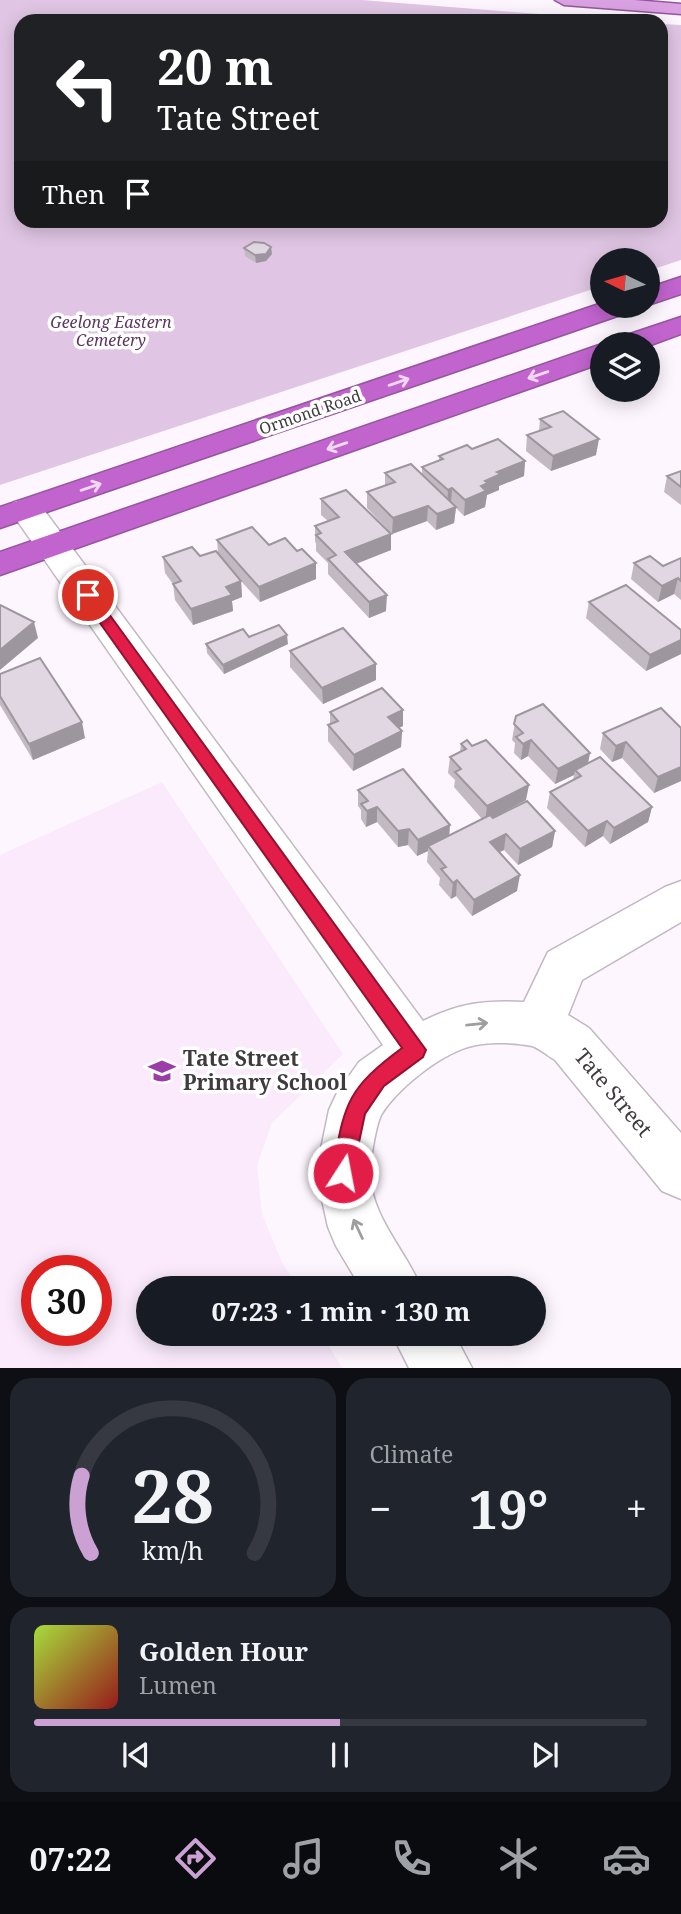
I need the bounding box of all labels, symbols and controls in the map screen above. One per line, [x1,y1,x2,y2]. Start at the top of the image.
text: 20 m [157,33,273,99]
icon: left [42,42,133,133]
text: Tate Street [157,96,320,139]
icon: arrive [119,175,157,213]
text: Then [42,176,105,212]
north arrow [590,248,660,318]
map controls [590,248,660,402]
park label: Geelong Eastern Cemetery [50,311,172,351]
button: layers [590,332,660,402]
one-way arrow [527,370,549,382]
one-way arrow [388,374,410,387]
street label: Ormond Road [256,384,364,440]
one-way arrow [326,441,348,453]
one-way arrow [79,480,101,492]
pin [58,565,118,625]
icon: arrive [69,576,107,614]
one-way arrow [465,1017,488,1030]
street label: Tate Street [569,1042,659,1142]
place label: Tate Street Primary School [183,1044,348,1096]
school or university icon: Tate Street Primary School [147,1056,177,1086]
position arrow [306,1136,380,1210]
one-way arrow [351,1219,364,1240]
speed limit sign: 30 [21,1255,112,1346]
text: 07:23 · 1 min · 130 m [211,1293,471,1329]
text: Climate [370,1438,453,1470]
text: 28 [132,1446,214,1545]
text: 19° [469,1473,548,1544]
text: − [370,1482,392,1534]
text: + [626,1482,647,1534]
text: km/h [142,1533,204,1567]
text: Golden Hour [139,1633,308,1669]
text: Lumen [139,1669,217,1701]
icon: previous [117,1736,155,1774]
icon: pause [321,1736,359,1774]
icon: next [526,1736,564,1774]
icon: directions [171,1834,220,1883]
icon: music [279,1834,328,1883]
icon: phone [387,1834,436,1883]
icon: climate [494,1834,543,1883]
icon: car [602,1834,651,1883]
text: 07:22 [29,1837,112,1880]

